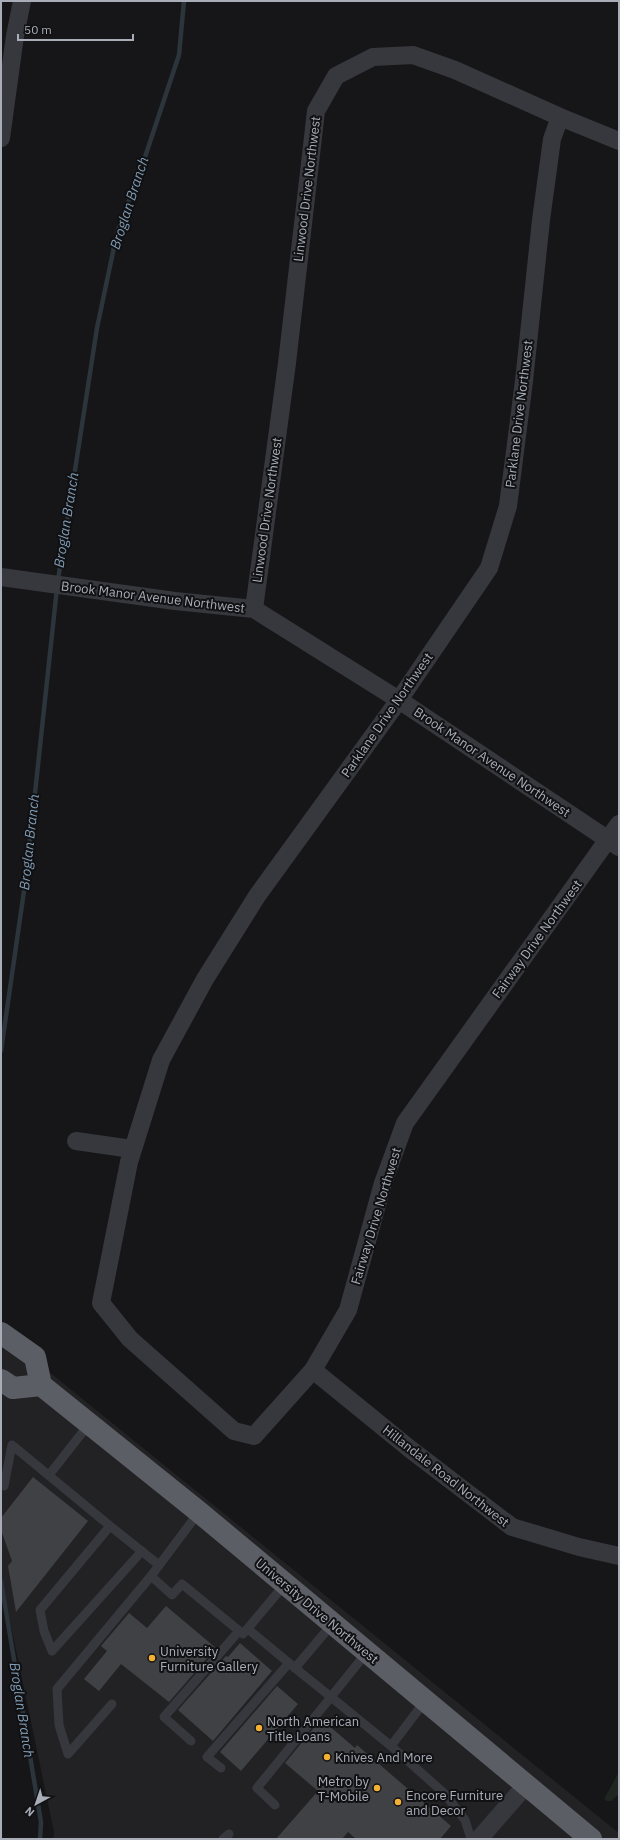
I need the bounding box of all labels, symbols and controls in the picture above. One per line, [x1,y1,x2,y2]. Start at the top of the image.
scale bar [18,16,133,42]
text: 50 m [24,22,52,37]
street label: Linwood Drive Northwest [290,115,324,263]
water label: Broglan Branch [106,154,152,252]
street label: Parklane Drive Northwest [502,339,536,489]
street label: Linwood Drive Northwest [248,436,286,584]
water label: Broglan Branch [50,471,82,569]
street label: Brook Manor Avenue Northwest [60,577,246,617]
street label: Parklane Drive Northwest [337,649,437,781]
street label: Brook Manor Avenue Northwest [410,703,574,821]
water label: Broglan Branch [15,793,43,891]
street label: Fairway Drive Northwest [488,876,586,1002]
street label: Fairway Drive Northwest [347,1145,405,1287]
street label: Hillandale Road Northwest [379,1421,513,1531]
street label: University Drive Northwest [252,1554,382,1668]
place label: University Furniture Gallery [160,1643,259,1675]
marker: University Furniture Gallery [147,1653,157,1663]
water label: Broglan Branch [6,1661,38,1759]
place label: North American Title Loans [267,1713,359,1745]
marker: North American Title Loans [254,1723,264,1733]
place label: Knives And More [335,1749,433,1766]
marker: Knives And More [322,1752,332,1762]
place label: Metro by T-Mobile [318,1773,370,1805]
marker: Metro by T-Mobile [372,1783,382,1793]
north arrow [16,1784,56,1824]
place label: Encore Furniture and Decor [406,1787,503,1819]
marker: Encore Furniture and Decor [393,1797,403,1807]
text: N [22,1804,37,1820]

